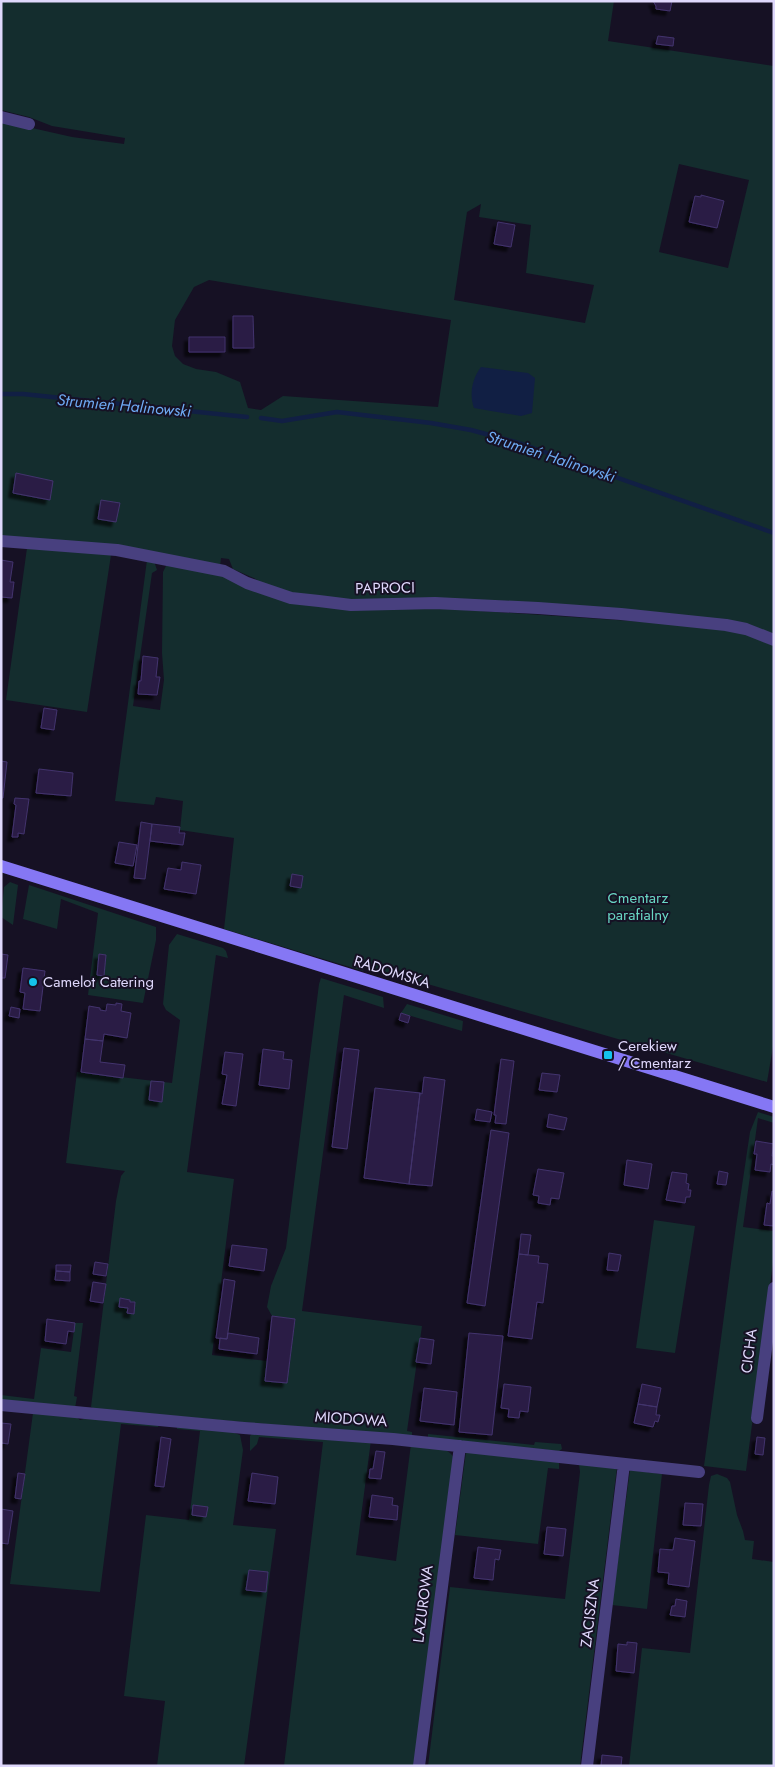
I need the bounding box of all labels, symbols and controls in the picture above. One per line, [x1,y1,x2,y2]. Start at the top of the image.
water label: Strumień Halinowski [56,388,193,423]
water label: Strumień Halinowski [483,425,619,488]
street label: PAPROCI [355,576,415,600]
park label: Cmentarz parafialny [607,887,669,926]
street label: RADOMSKA [351,950,433,994]
place label: Camelot Catering [43,971,154,993]
marker: Camelot Catering [27,976,39,988]
place label: Cerekiew / Cmentarz [618,1035,691,1074]
marker: Cerekiew / Cmentarz [602,1049,614,1061]
street label: CICHA [735,1327,763,1375]
street label: MIODOWA [314,1405,388,1433]
street label: LAZUROWA [407,1564,439,1644]
street label: ZACISZNA [575,1577,605,1649]

